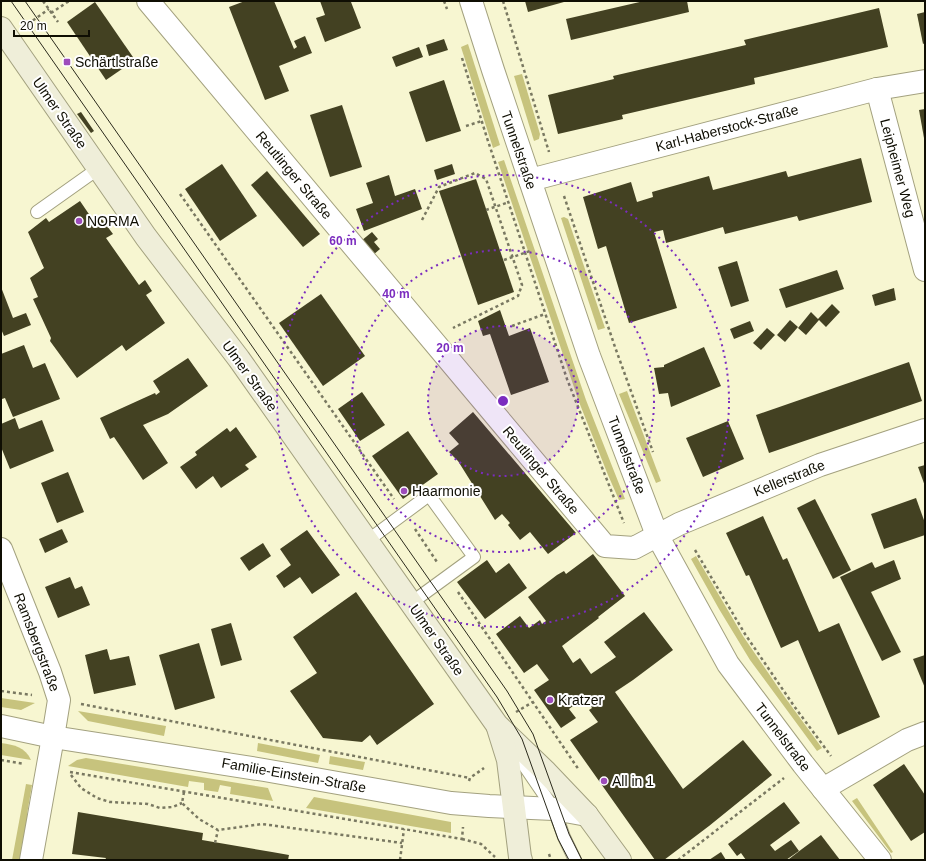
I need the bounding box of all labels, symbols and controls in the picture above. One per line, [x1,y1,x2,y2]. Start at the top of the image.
scale bar [14,12,89,38]
text: 20 m [20,19,47,33]
place label: Schärtlstraße [75,54,158,70]
marker: Schärtlstraße [62,57,72,67]
street label: Ulmer Straße [30,74,91,152]
street label: Karl-Haberstock-Straße [654,101,800,155]
street label: Tunnelstraße [498,109,540,192]
street label: Leipheimer Weg [877,117,919,219]
street label: Reutlinger Straße [253,128,336,222]
place label: NORMA [87,213,140,229]
marker: NORMA [74,216,84,226]
text: 60 m [329,234,357,248]
text: 40 m [382,287,410,301]
street label: Ulmer Straße [219,338,281,415]
text: 20 m [436,341,464,355]
centre of rings [496,394,510,408]
street label: Tunnelstraße [605,414,649,496]
street label: Reutlinger Straße [500,423,583,517]
street label: Kellerstraße [751,456,827,500]
place label: Haarmonie [412,483,481,499]
marker: Haarmonie [399,486,409,496]
street label: Ramsbergstraße [11,590,63,694]
street label: Ulmer Straße [407,601,468,679]
place label: Kratzer [558,692,603,708]
marker: Kratzer [545,695,555,705]
street label: Tunnelstraße [752,699,814,775]
street label: Familie-Einstein-Straße [221,754,368,796]
place label: All in 1 [612,773,654,789]
marker: All in 1 [599,776,609,786]

